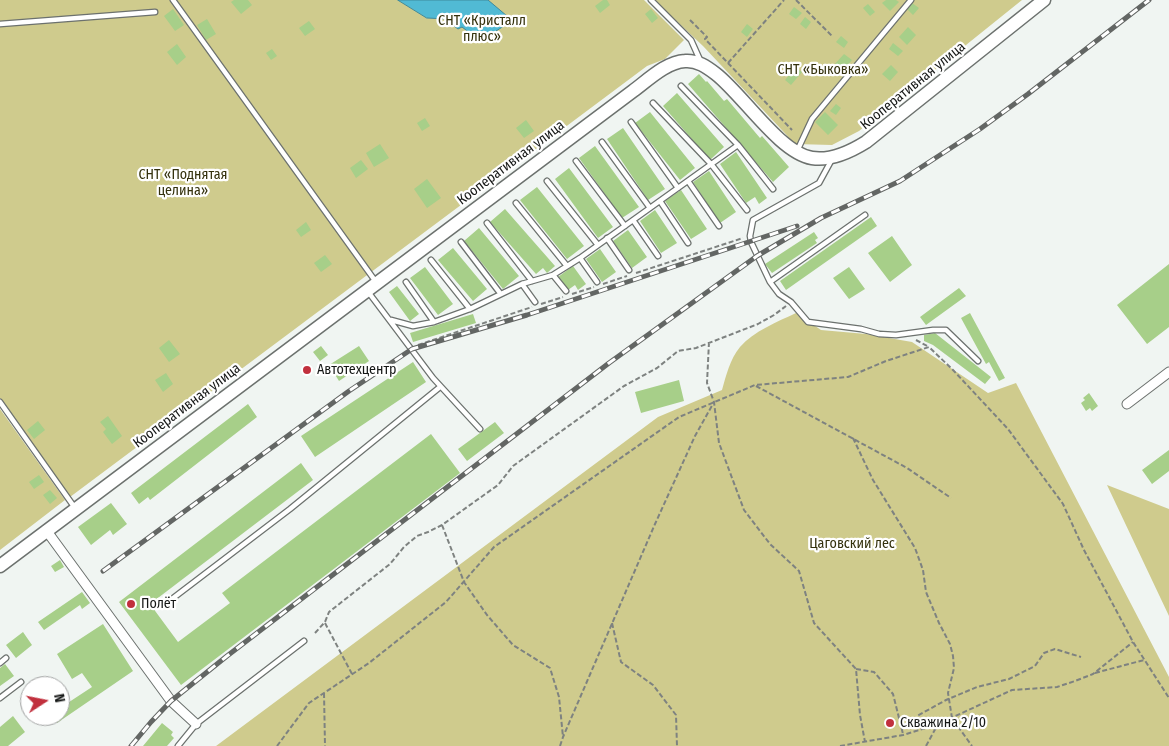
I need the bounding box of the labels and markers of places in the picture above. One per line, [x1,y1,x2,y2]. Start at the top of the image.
place label: Автотехцентр [317,362,397,378]
marker: Автотехцентр [301,364,313,376]
place label: Полёт [141,596,176,612]
marker: Полёт [125,598,137,610]
place label: Скважина 2/10 [900,715,986,731]
marker: Скважина 2/10 [884,717,896,729]

